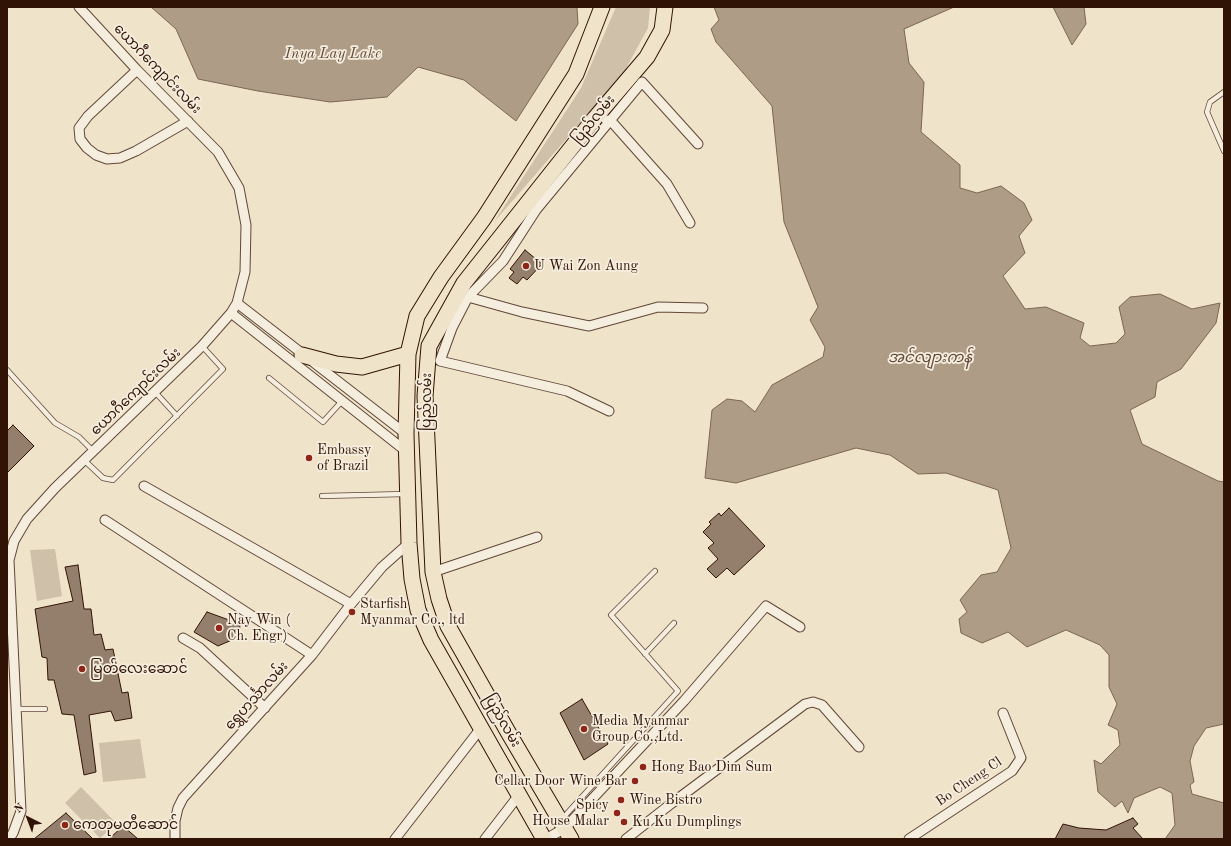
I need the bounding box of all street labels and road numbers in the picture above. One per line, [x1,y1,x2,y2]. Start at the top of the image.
street label: ယောဂီကျောင်းလမ်း [110,21,204,117]
street label: ပြည်လမ်း [569,92,619,148]
street label: ယောဂီကျောင်းလမ်း [88,345,184,439]
street label: ပြည်လမ်း [418,373,436,431]
street label: ရွှေဟင်္သာလမ်း [222,658,292,734]
street label: ပြည်လမ်း [480,692,524,750]
street label: Bo Cheng Cl [933,754,1005,810]

